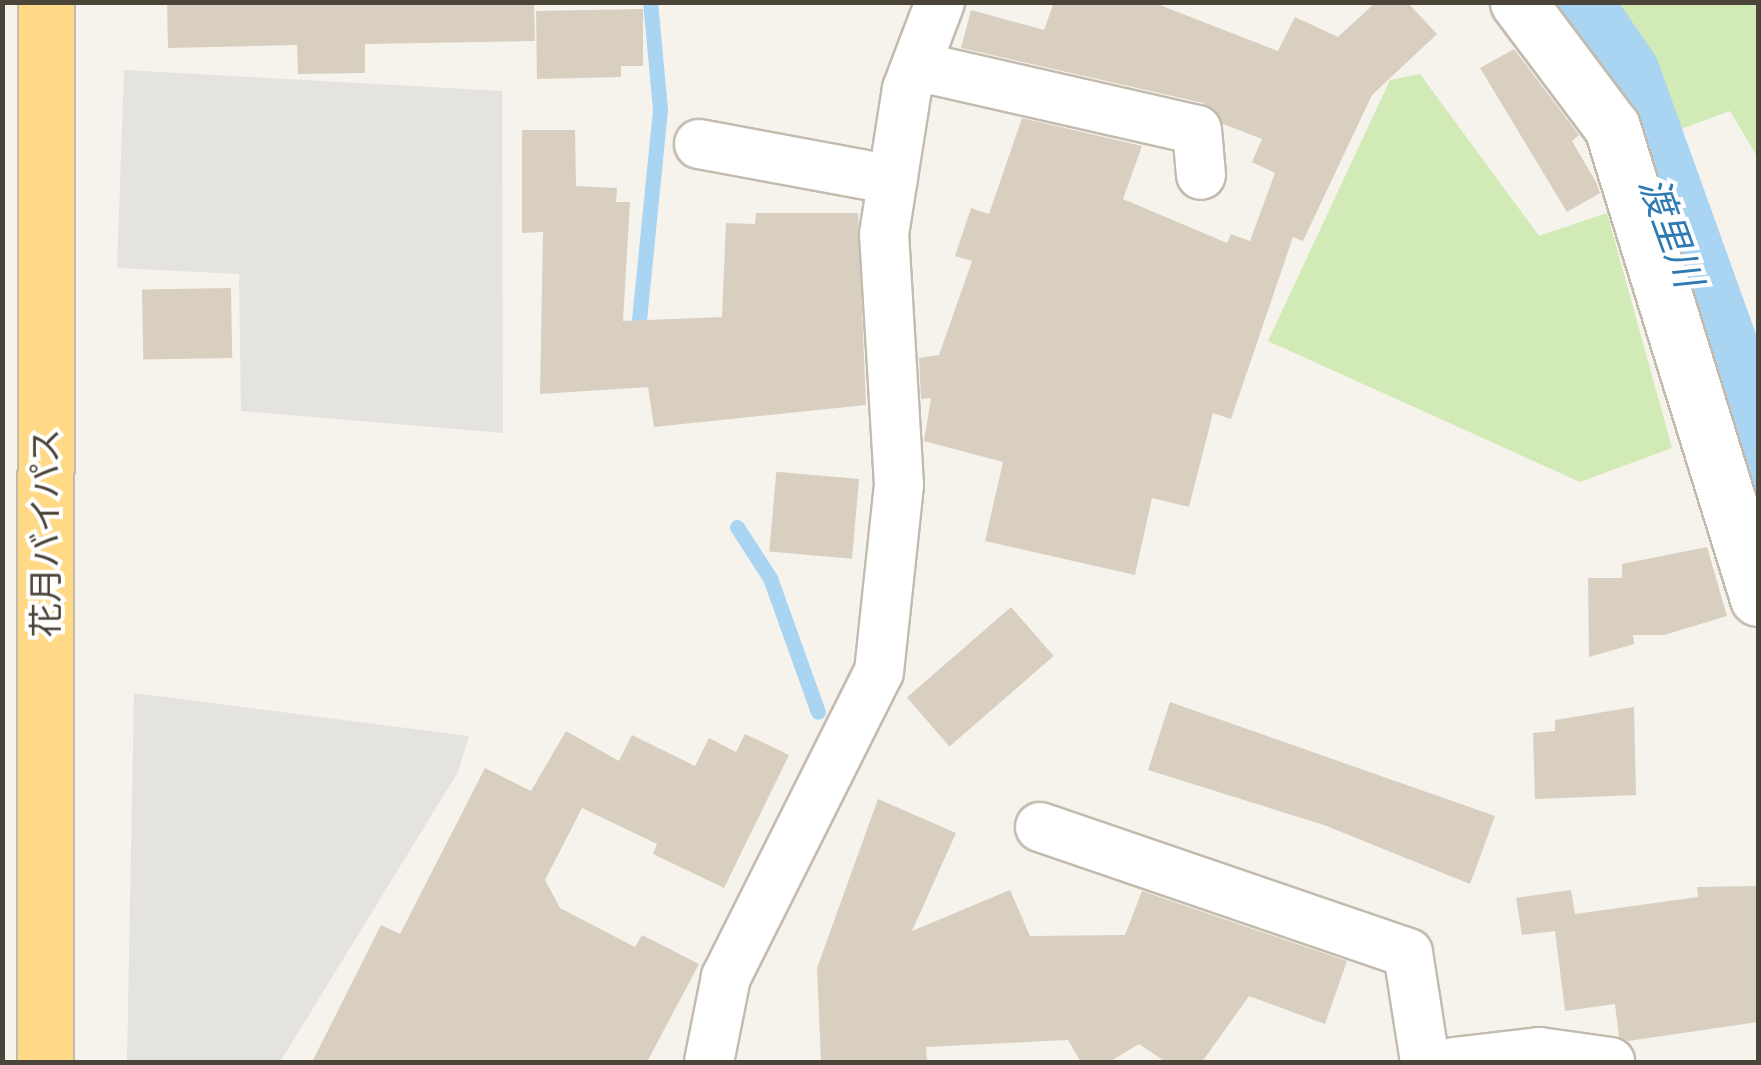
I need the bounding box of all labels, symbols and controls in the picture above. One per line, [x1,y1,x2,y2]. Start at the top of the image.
water label: 渡里川 [1630,171,1712,293]
street label: 花月バイパス [25,428,67,638]

